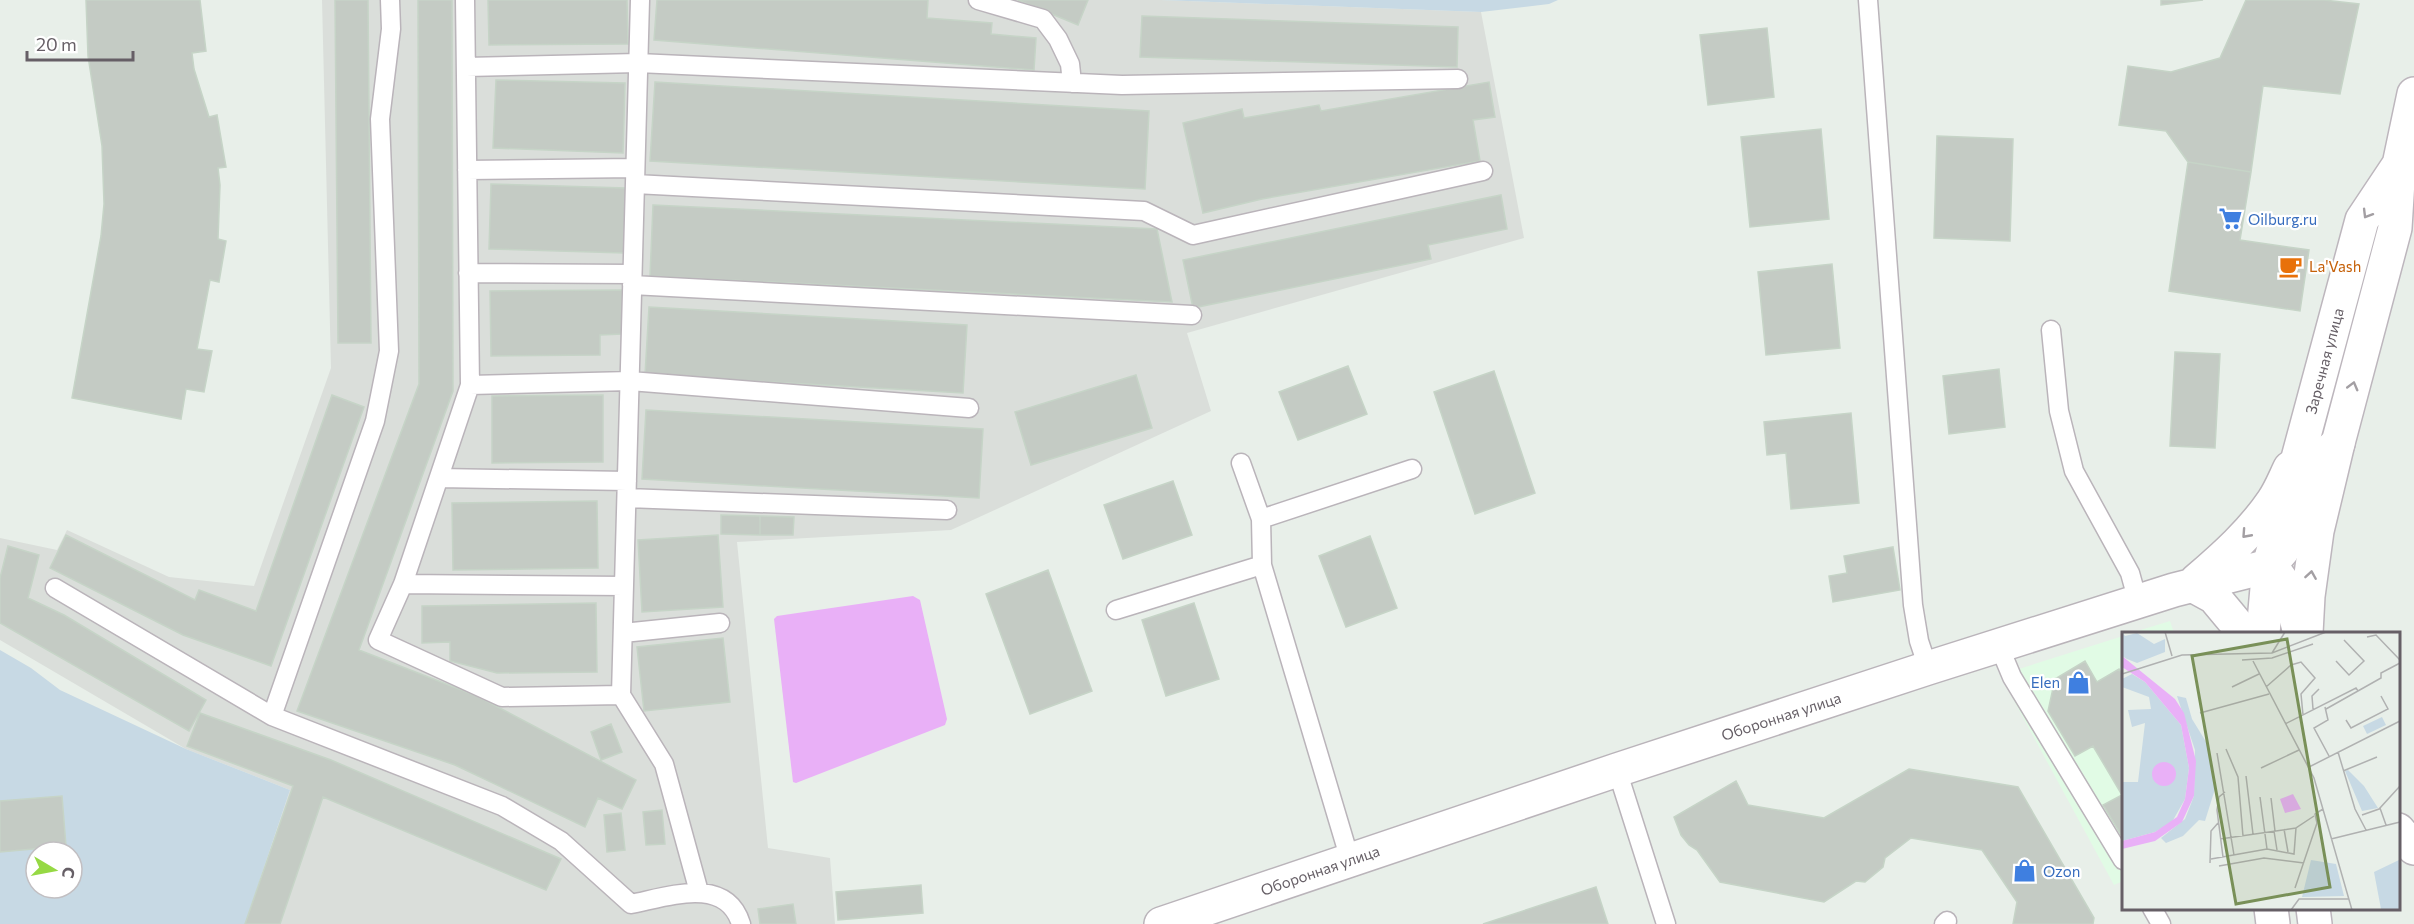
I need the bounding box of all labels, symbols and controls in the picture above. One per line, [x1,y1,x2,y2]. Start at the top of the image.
scale bar [27,24,134,62]
text: 20 m [36,33,77,55]
supermarket icon: Oilburg.ru [2217,206,2243,232]
one-way arrow [2363,208,2375,218]
place label: Oilburg.ru [2248,210,2317,228]
cafe icon: La'Vash [2278,253,2304,279]
place label: La'Vash [2309,257,2361,275]
street label: Заречная улица [2301,306,2347,416]
one-way arrow [2345,381,2358,391]
one-way arrow [2242,528,2253,538]
one-way arrow [2304,570,2317,580]
inset map [2122,632,2399,909]
shop icon: Elen [2065,669,2091,695]
place label: Elen [2031,673,2060,691]
street label: Оборонная улица [1719,688,1843,744]
north arrow [24,840,84,900]
street label: Оборонная улица [1258,841,1382,899]
shop icon: Ozon [2012,858,2038,884]
place label: Ozon [2043,862,2080,880]
text: С [59,866,80,880]

